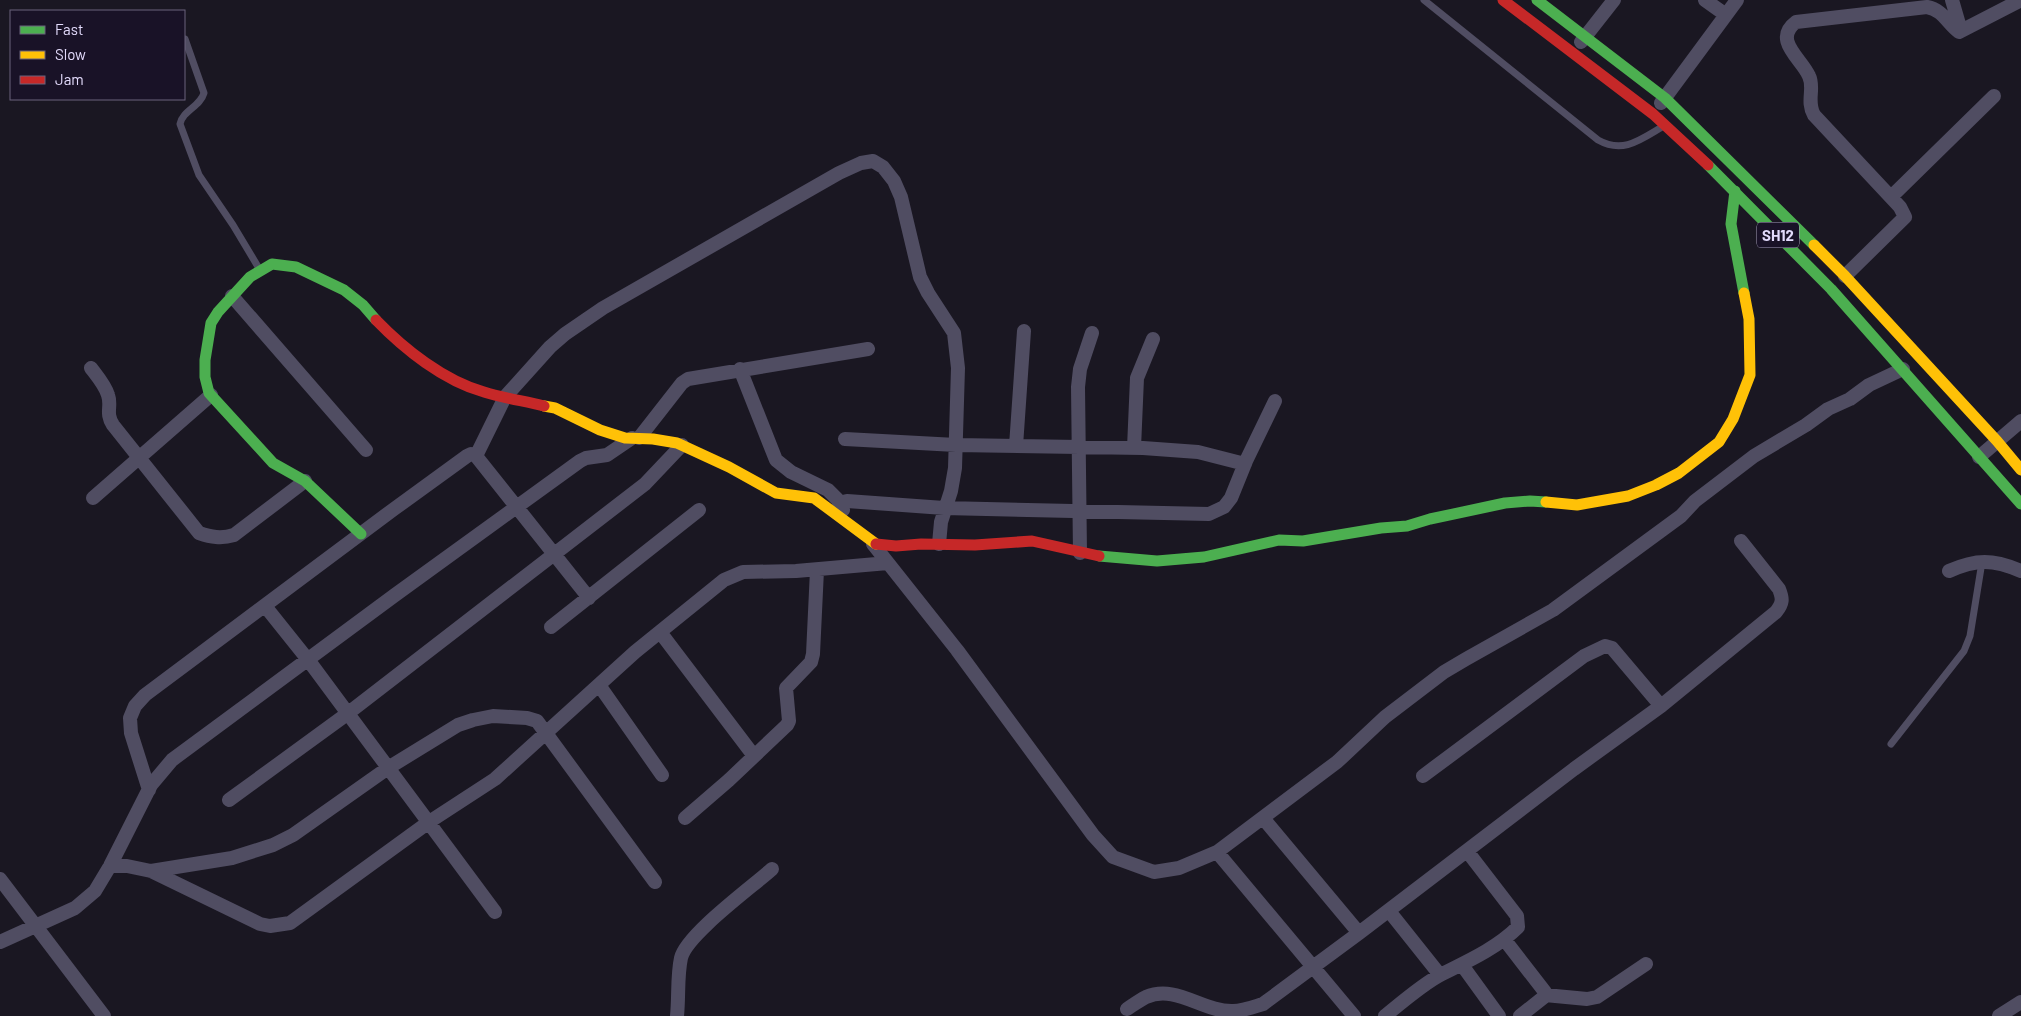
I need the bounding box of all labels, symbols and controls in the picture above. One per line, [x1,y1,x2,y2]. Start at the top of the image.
legend [10,10,185,100]
text: Fast [55,20,83,38]
text: Slow [55,45,86,63]
text: Jam [55,70,84,88]
road number: SH12 [1757,222,1799,248]

